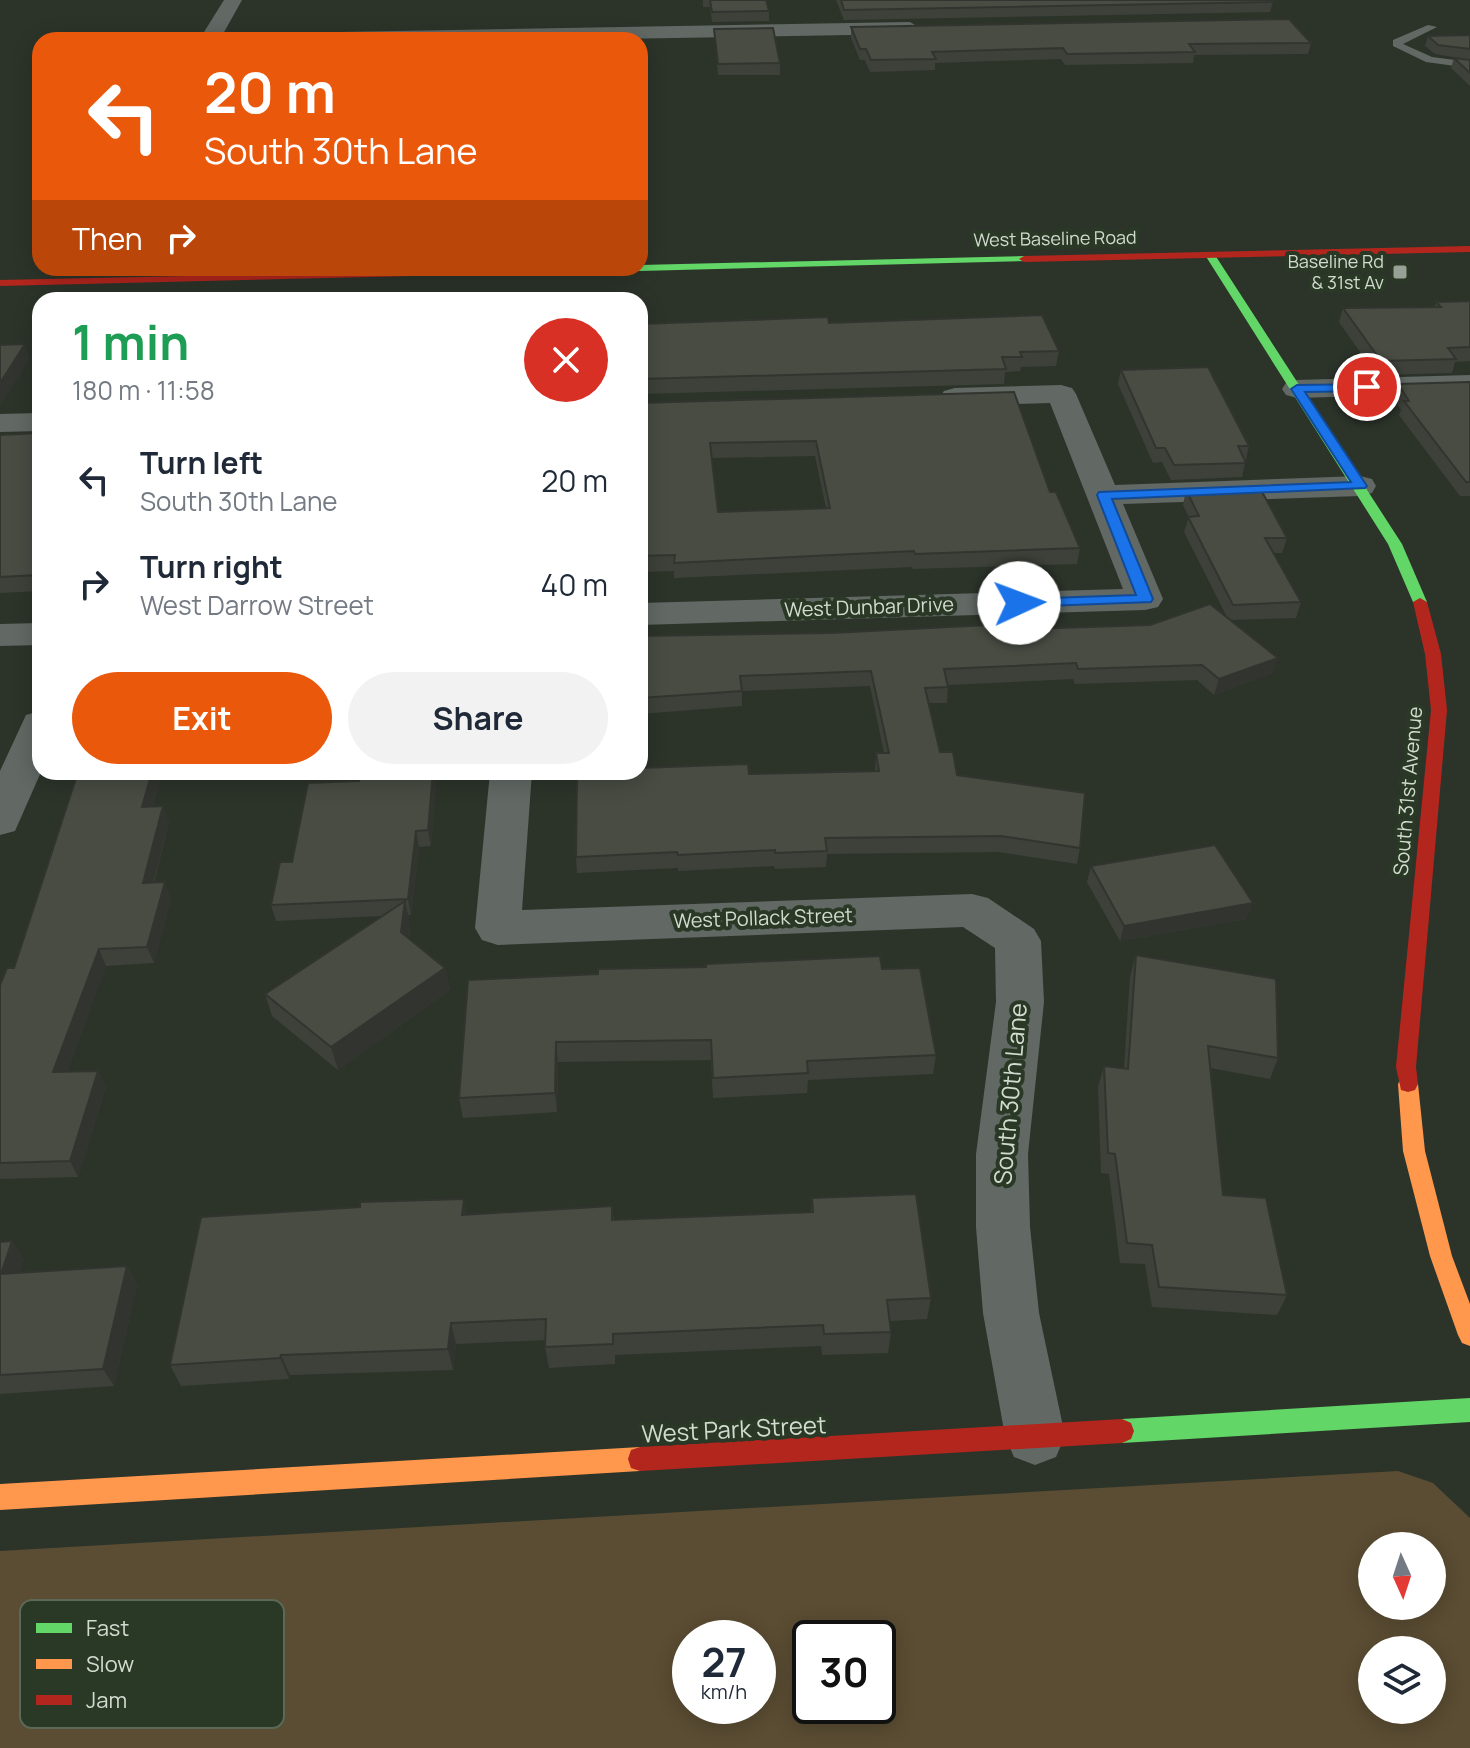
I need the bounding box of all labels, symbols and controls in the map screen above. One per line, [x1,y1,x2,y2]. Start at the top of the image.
text: 20 m [204,53,336,130]
icon: left [72,64,176,168]
text: South 30th Lane [204,126,477,175]
icon: right [159,216,203,260]
text: Then [72,218,143,259]
street label: West Baseline Road [973,225,1137,251]
place label: Baseline Rd & 31st Av [1288,249,1384,294]
marker: Baseline Rd & 31st Av [1391,263,1409,281]
text: 1 min [72,309,189,374]
button: close [524,318,608,402]
pin [1333,353,1401,421]
icon: arrive [1345,365,1389,409]
text: 180 m · 11:58 [72,372,215,408]
text: Turn left [140,442,263,483]
icon: left [72,458,116,502]
text: 20 m [541,460,608,501]
text: South 30th Lane [140,483,337,519]
text: Turn right [140,546,283,587]
position arrow [977,561,1061,645]
icon: right [72,562,116,606]
text: 40 m [541,564,608,605]
text: West Darrow Street [140,587,374,623]
street label: West Dunbar Drive [784,590,954,623]
button: Exit [72,672,332,764]
button: Share [348,672,608,764]
street label: South 31st Avenue [1387,705,1428,877]
street label: West Pollack Street [673,901,853,934]
street label: South 30th Lane [985,1002,1034,1186]
street label: West Park Street [641,1407,827,1450]
north arrow [1358,1532,1446,1620]
map controls [1358,1532,1446,1724]
legend [20,1600,284,1728]
text: Fast [86,1613,129,1643]
speed limit sign: 30 [792,1620,896,1724]
text: 27 [701,1634,747,1689]
button: layers [1358,1636,1446,1724]
text: Slow [86,1649,134,1679]
text: km/h [701,1678,747,1705]
text: Jam [86,1685,127,1715]

